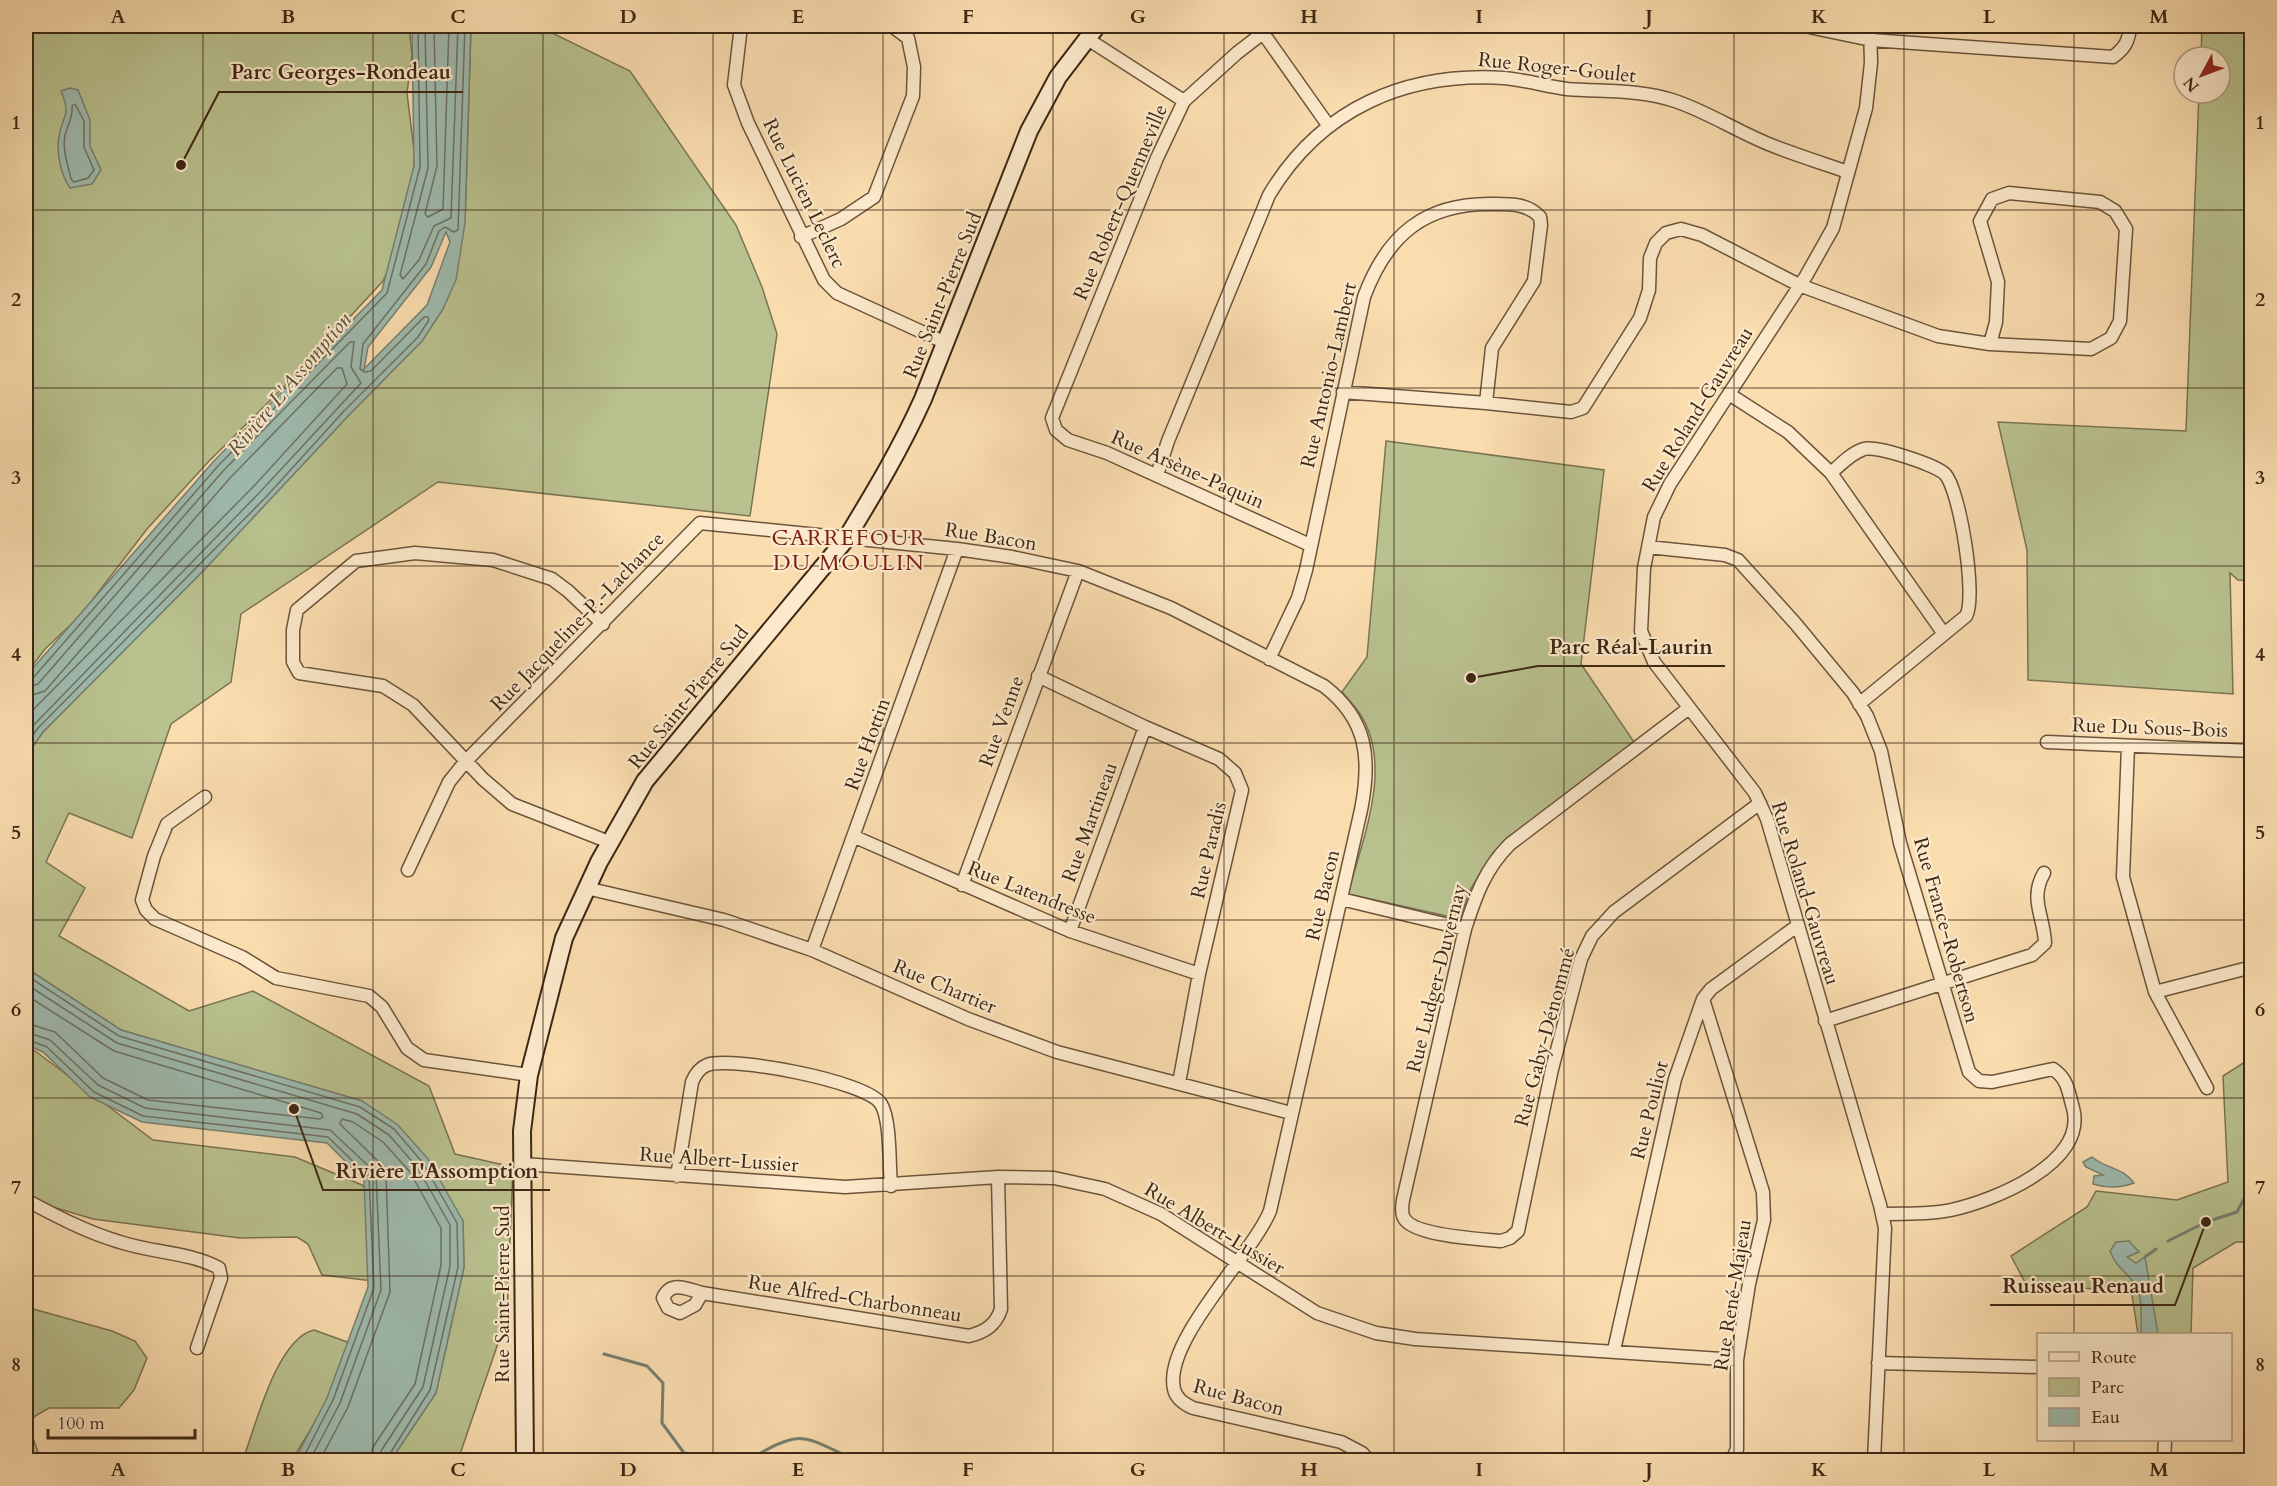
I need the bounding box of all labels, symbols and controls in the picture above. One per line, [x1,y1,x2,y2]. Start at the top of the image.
text: A [110,3,126,30]
text: B [281,3,295,30]
text: C [450,3,466,30]
text: D [619,3,637,30]
text: E [792,3,804,30]
text: F [962,3,974,30]
text: G [1130,3,1146,30]
text: H [1300,3,1318,30]
text: I [1475,3,1483,30]
text: J [1642,3,1653,30]
text: K [1811,3,1828,30]
text: L [1983,3,1996,30]
text: M [2149,3,2169,30]
north arrow [2172,45,2232,105]
street label: Rue Roger-Goulet [1477,46,1638,89]
callout: Parc Georges-Rondeau [219,53,463,92]
text: Parc Georges-Rondeau [231,58,451,87]
text: N [2179,72,2204,97]
street label: Rue Robert-Quenneville [1067,100,1174,304]
text: 1 [11,109,21,136]
text: 1 [2255,109,2265,136]
street label: Rue Lucien Leclerc [757,114,853,273]
street label: Rue Saint-Pierre Sud [897,208,988,382]
street label: Rue Antonio-Lambert [1294,279,1363,471]
text: 2 [11,286,21,313]
text: 2 [2255,286,2265,313]
water label: Rivière L'Assomption [221,306,359,462]
street label: Rue Roland-Gauvreau [1636,321,1759,497]
street label: Rue Arsène-Paquin [1107,424,1269,516]
text: 3 [11,464,21,491]
text: 3 [2255,464,2265,491]
street label: Rue Bacon [943,516,1039,557]
district label: CARREFOUR DU MOULIN [772,523,926,578]
street label: Rue Jacqueline-P.-Lachance [484,526,670,717]
street label: Rue Saint-Pierre Sud [622,620,755,775]
callout: Parc Réal-Laurin [1538,627,1725,666]
text: Parc Réal-Laurin [1549,633,1713,662]
text: 4 [11,641,21,668]
text: 4 [2255,641,2265,668]
street label: Rue Venne [973,672,1030,770]
street label: Rue Hottin [838,694,897,794]
street label: Rue Du Sous-Bois [2072,711,2228,744]
street label: Rue Martineau [1055,758,1124,886]
street label: Rue Roland-Gauvreau [1765,798,1846,988]
street label: Rue Paradis [1184,799,1233,901]
text: 5 [11,819,21,846]
text: 5 [2255,819,2265,846]
street label: Rue France-Robertson [1907,834,1986,1027]
street label: Rue Bacon [1299,846,1346,943]
street label: Rue Latendresse [964,854,1100,931]
street label: Rue Ludger-Duvernay [1400,880,1473,1075]
street label: Rue Gaby-Dénommé [1508,945,1581,1130]
street label: Rue Chartier [889,953,1001,1021]
text: 6 [11,996,21,1023]
text: 6 [2255,996,2265,1023]
street label: Rue Pouliot [1624,1057,1675,1162]
street label: Rue Albert-Lussier [639,1140,800,1179]
callout: Rivière L'Assomption [323,1151,550,1190]
text: Rivière L'Assomption [335,1157,539,1186]
text: 7 [11,1174,21,1201]
text: 7 [2255,1174,2265,1201]
street label: Rue Albert-Lussier [1139,1176,1291,1281]
street label: Rue Saint-Pierre Sud [489,1205,516,1383]
street label: Rue René-Majeau [1707,1217,1758,1373]
callout: Ruisseau Renaud [1990,1266,2175,1305]
street label: Rue Alfred-Charbonneau [746,1268,964,1329]
text: Ruisseau Renaud [2002,1272,2164,1301]
legend [2037,1333,2232,1441]
text: Route [2091,1345,2137,1370]
text: 8 [11,1351,21,1378]
text: 8 [2255,1351,2265,1378]
street label: Rue Bacon [1191,1372,1288,1423]
text: Parc [2091,1375,2124,1400]
scale bar [48,1402,195,1440]
text: Eau [2091,1405,2120,1430]
text: 100 m [57,1411,105,1436]
text: A [110,1456,126,1483]
text: B [281,1456,295,1483]
text: C [450,1456,466,1483]
text: D [619,1456,637,1483]
text: E [792,1456,804,1483]
text: F [962,1456,974,1483]
text: G [1130,1456,1146,1483]
text: H [1300,1456,1318,1483]
text: I [1475,1456,1483,1483]
text: J [1642,1456,1653,1483]
text: K [1811,1456,1828,1483]
text: L [1983,1456,1996,1483]
text: M [2149,1456,2169,1483]

